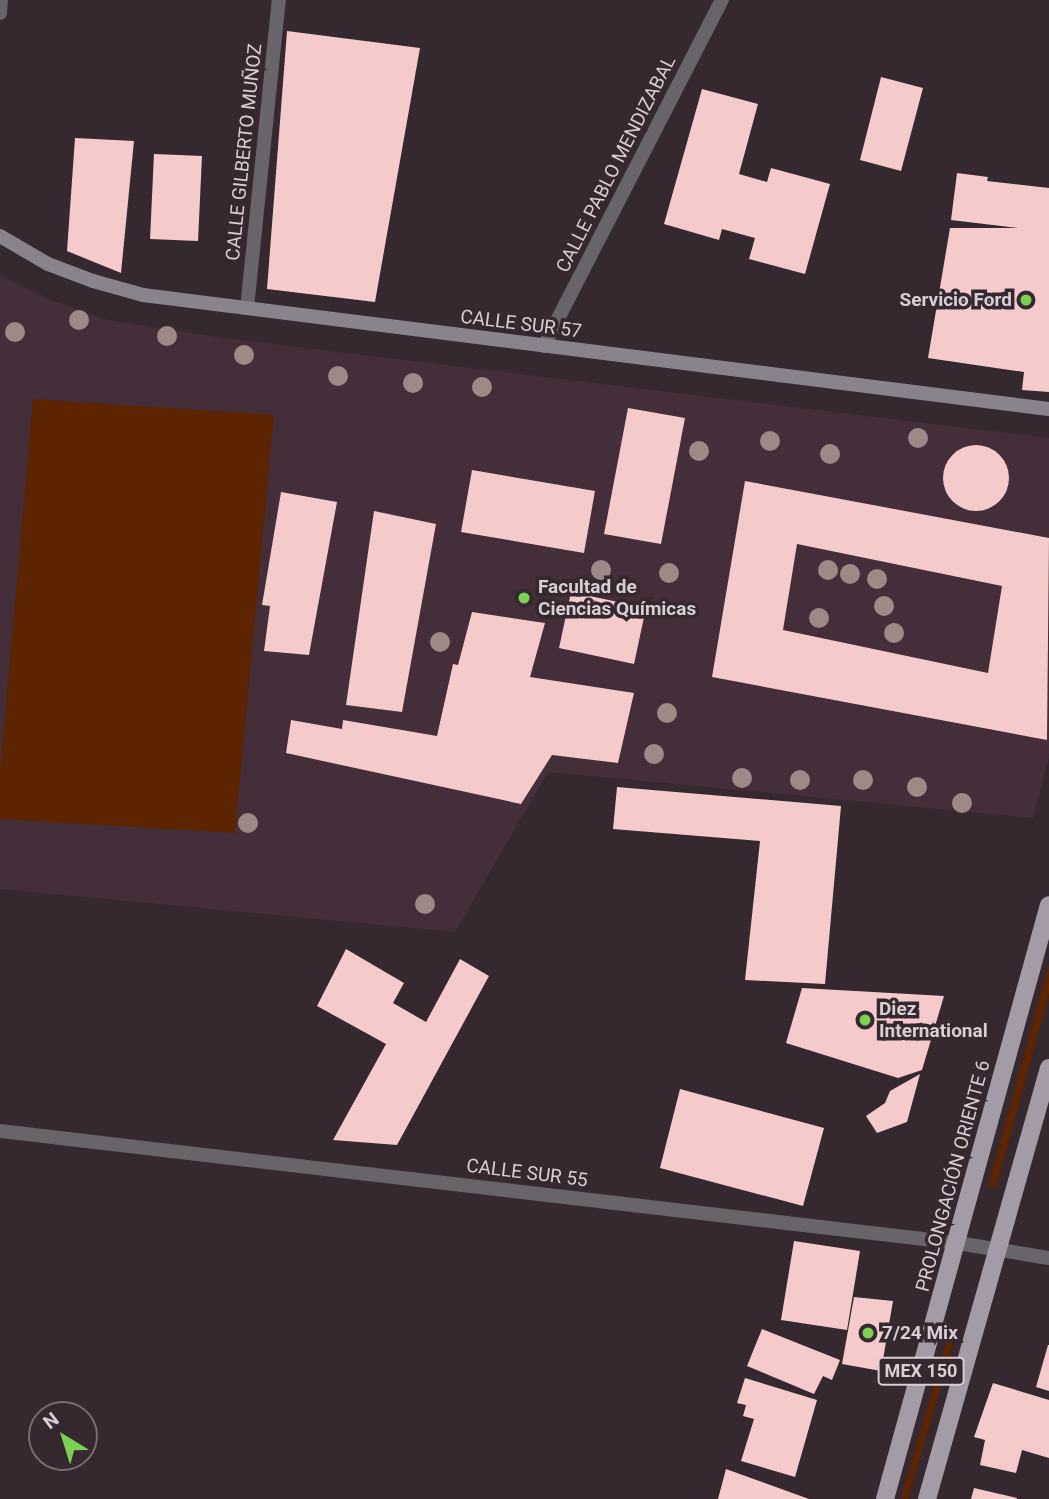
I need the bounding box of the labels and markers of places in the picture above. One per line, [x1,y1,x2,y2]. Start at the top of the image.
place label: Servicio Ford [899,289,1012,311]
marker: Servicio Ford [1018,292,1034,308]
place label: Facultad de Ciencias Químicas [538,576,696,620]
marker: Facultad de Ciencias Químicas [516,590,532,606]
place label: Diez International [879,998,988,1042]
marker: Diez International [857,1012,873,1028]
place label: 7/24 Mix [882,1322,958,1344]
marker: 7/24 Mix [860,1325,876,1341]

